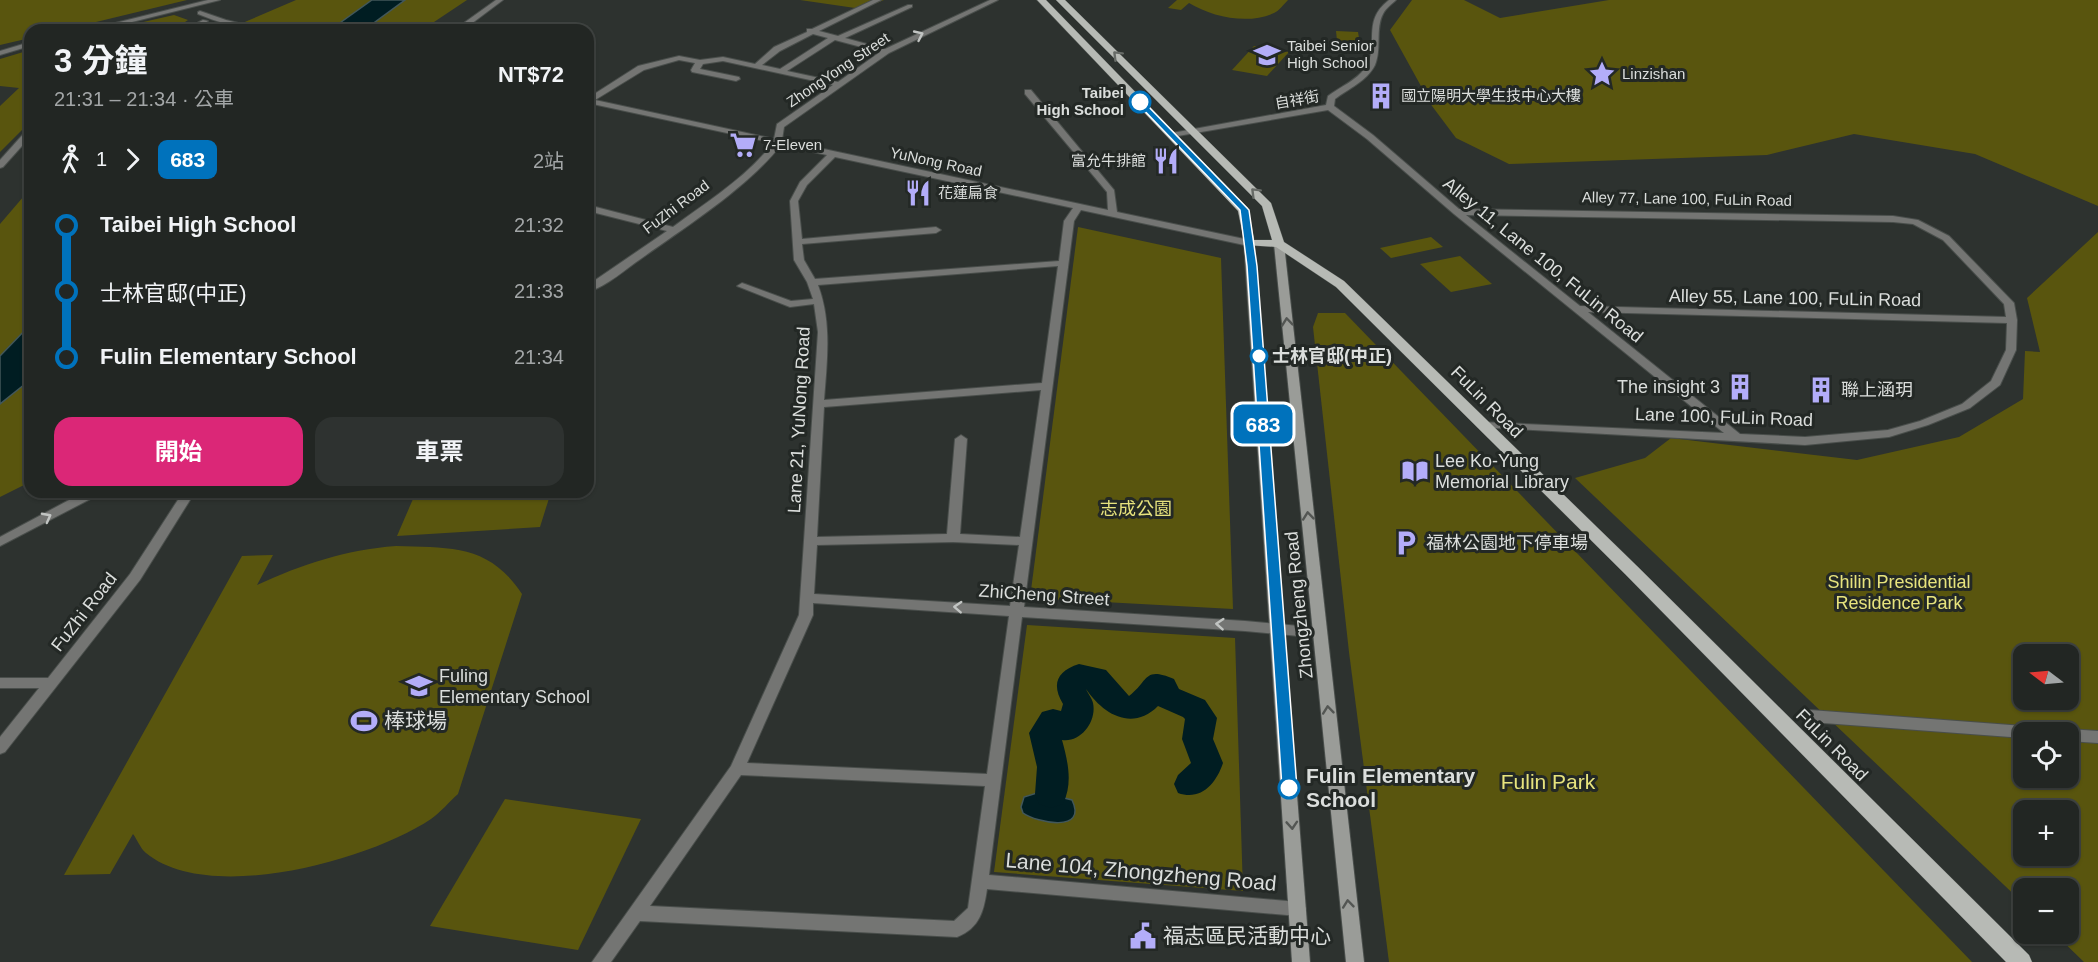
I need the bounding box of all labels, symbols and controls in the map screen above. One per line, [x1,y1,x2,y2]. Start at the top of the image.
street label: ZhongYong Street [783,28,893,110]
one-way arrow [912,31,923,43]
place label: Taibei Senior High School [1287,37,1374,71]
school or university icon: Taibei Senior High School [1252,40,1282,70]
text: 3 分鐘 [54,42,148,79]
one-way arrow [1113,51,1124,62]
place icon: Linzishan [1587,59,1617,89]
text: NT$72 [498,62,564,87]
place label: Linzishan [1622,65,1685,82]
building icon: 國立陽明大學生技中心大樓 [1366,81,1396,111]
place label: Taibei High School [1037,84,1124,118]
street label: 自祥街 [1273,87,1321,112]
place label: 國立陽明大學生技中心大樓 [1401,87,1581,104]
text: 21:31 – 21:34 · 公車 [54,88,234,110]
marker: Taibei High School [1129,91,1151,113]
supermarket icon: 7-Eleven [728,130,758,160]
place label: 7-Eleven [763,136,822,153]
icon: walk [54,143,87,176]
icon: forward [116,143,149,176]
street label: YuNong Road [889,143,984,180]
restaurant icon: 富允牛排館 [1151,146,1181,176]
text: 1 [96,148,107,170]
text: 683 [170,148,205,171]
text: 2站 [533,150,564,172]
place label: 富允牛排館 [1071,152,1146,169]
street label: Alley 11, Lane 100, FuLin Road [1439,173,1647,347]
street label: FuZhi Road [639,176,712,237]
restaurant icon: 花蓮扁食 [903,178,933,208]
place label: 花蓮扁食 [938,184,998,201]
street label: Alley 77, Lane 100, FuLin Road [1582,188,1792,209]
one-way arrow [1251,189,1262,200]
text: Taibei High School [100,212,296,237]
text: 21:32 [514,214,564,236]
text: 21:33 [514,280,564,302]
text: 士林官邸(中正) [100,281,247,306]
street label: Alley 55, Lane 100, FuLin Road [1669,286,1921,310]
one-way arrow [1281,317,1294,327]
street label: Lane 21, YuNong Road [784,326,814,514]
text: Fulin Elementary School [100,344,357,369]
text: 21:34 [514,346,564,368]
place label: 士林官邸(中正) [1272,346,1392,366]
marker: 士林官邸(中正) [1250,347,1268,365]
street label: FuLin Road [1447,362,1527,442]
building icon: The insight 3 [1725,372,1755,402]
building icon: 聯上涵玥 [1806,375,1836,405]
place label: The insight 3 [1617,377,1720,397]
place label: 聯上涵玥 [1841,380,1913,400]
line badge: 683 [1228,404,1298,444]
street label: Lane 100, FuLin Road [1635,404,1813,430]
text: 683 [1245,413,1281,436]
button: 開始 [54,417,303,486]
button: 車票 [315,417,564,486]
place label: Lee Ko-Yung Memorial Library [1435,451,1569,492]
library icon: Lee Ko-Yung Memorial Library [1400,456,1430,486]
park label: 志成公園 [1100,499,1172,519]
one-way arrow [1302,511,1314,521]
one-way arrow [41,513,51,524]
parking icon: 福林公園地下停車場 [1391,528,1421,558]
street label: Zhongzheng Road [1281,530,1317,680]
place label: 福林公園地下停車場 [1426,533,1588,553]
street label: FuZhi Road [47,569,121,655]
park label: Shilin Presidential Residence Park [1827,572,1971,613]
street label: ZhiCheng Street [978,580,1110,610]
one-way arrow [953,601,962,614]
one-way arrow [1215,618,1224,631]
north arrow [2013,644,2079,710]
map controls [2013,644,2079,944]
place label: Fuling Elementary School [439,666,590,707]
school or university icon: Fuling Elementary School [404,671,434,701]
one-way arrow [1322,705,1335,714]
street label: FuLin Road [1792,705,1872,785]
sports icon: 棒球場 [349,706,379,736]
place label: 棒球場 [384,709,447,732]
button: locate [2013,722,2079,788]
place label: Fulin Elementary School [1306,764,1476,811]
park label: Fulin Park [1501,770,1596,793]
marker: Fulin Elementary School [1278,777,1300,799]
button: + [2013,800,2079,866]
one-way arrow [1285,820,1298,830]
street label: Lane 104, Zhongzheng Road [1005,848,1278,895]
button: − [2013,878,2079,944]
one-way arrow [1343,899,1355,908]
public building icon: 福志區民活動中心 [1128,921,1158,951]
place label: 福志區民活動中心 [1163,924,1331,947]

